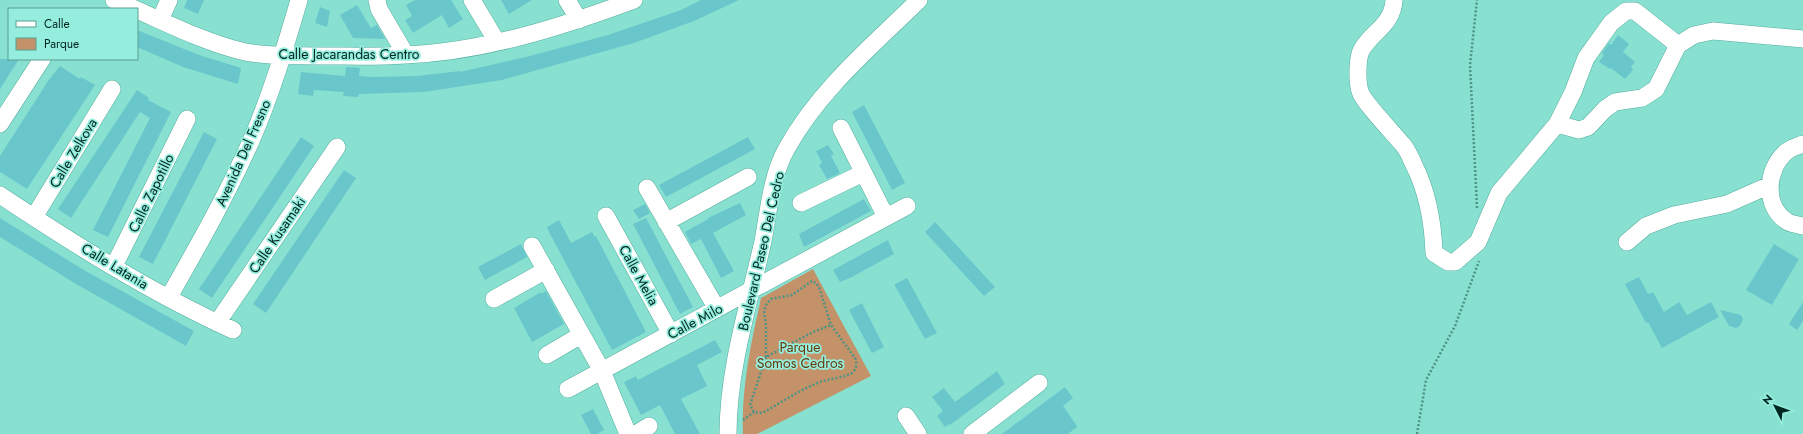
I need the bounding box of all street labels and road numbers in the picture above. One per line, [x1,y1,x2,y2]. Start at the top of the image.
street label: Calle Jacarandas Centro [279,44,420,64]
street label: Avenida Del Fresno [210,96,276,210]
street label: Calle Zelkova [44,114,102,192]
street label: Calle Zapotillo [123,150,179,236]
street label: Boulevard Paseo Del Cedro [733,169,789,333]
street label: Calle Kusamaki [244,193,310,277]
street label: Calle Latania [78,238,152,294]
street label: Calle Melia [614,241,664,309]
street label: Calle Milo [664,298,726,344]

